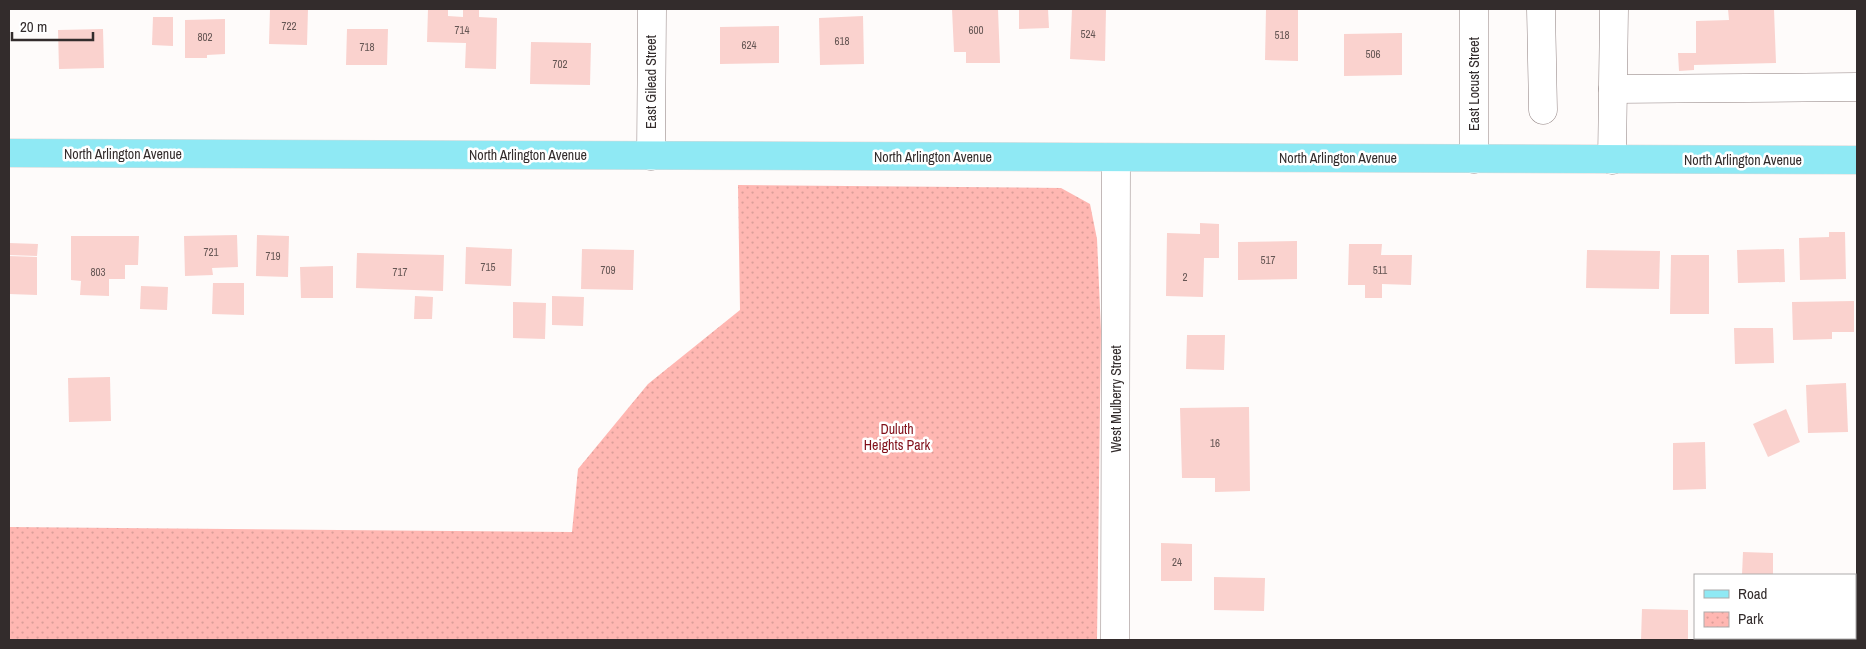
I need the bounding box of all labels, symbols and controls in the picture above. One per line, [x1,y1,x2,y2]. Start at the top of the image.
scale bar [12,10,94,42]
text: 20 m [20,16,47,37]
house number: 722 [281,19,297,33]
house number: 714 [454,23,470,37]
house number: 600 [968,23,984,37]
house number: 524 [1080,27,1096,41]
house number: 518 [1274,28,1290,42]
house number: 802 [197,30,213,44]
house number: 618 [834,34,850,48]
street label: East Gilead Street [642,35,660,129]
street label: East Locust Street [1465,37,1483,131]
house number: 624 [741,38,757,52]
house number: 718 [359,40,375,54]
house number: 506 [1365,47,1381,61]
house number: 702 [552,57,568,71]
street label: North Arlington Avenue [64,145,182,163]
street label: North Arlington Avenue [469,146,587,164]
street label: North Arlington Avenue [874,148,992,166]
street label: North Arlington Avenue [1279,149,1397,167]
street label: North Arlington Avenue [1684,151,1802,169]
house number: 721 [203,245,219,259]
house number: 719 [265,249,281,263]
house number: 517 [1260,253,1276,267]
house number: 715 [480,260,496,274]
house number: 709 [600,263,616,277]
house number: 511 [1373,263,1387,277]
house number: 803 [90,265,106,279]
house number: 717 [392,265,408,279]
house number: 2 [1182,270,1188,284]
street label: West Mulberry Street [1107,345,1125,453]
park label: Duluth Heights Park [864,420,930,454]
house number: 16 [1210,436,1220,450]
house number: 24 [1172,555,1182,569]
legend [1694,574,1856,639]
text: Road [1738,583,1767,604]
text: Park [1738,608,1764,629]

